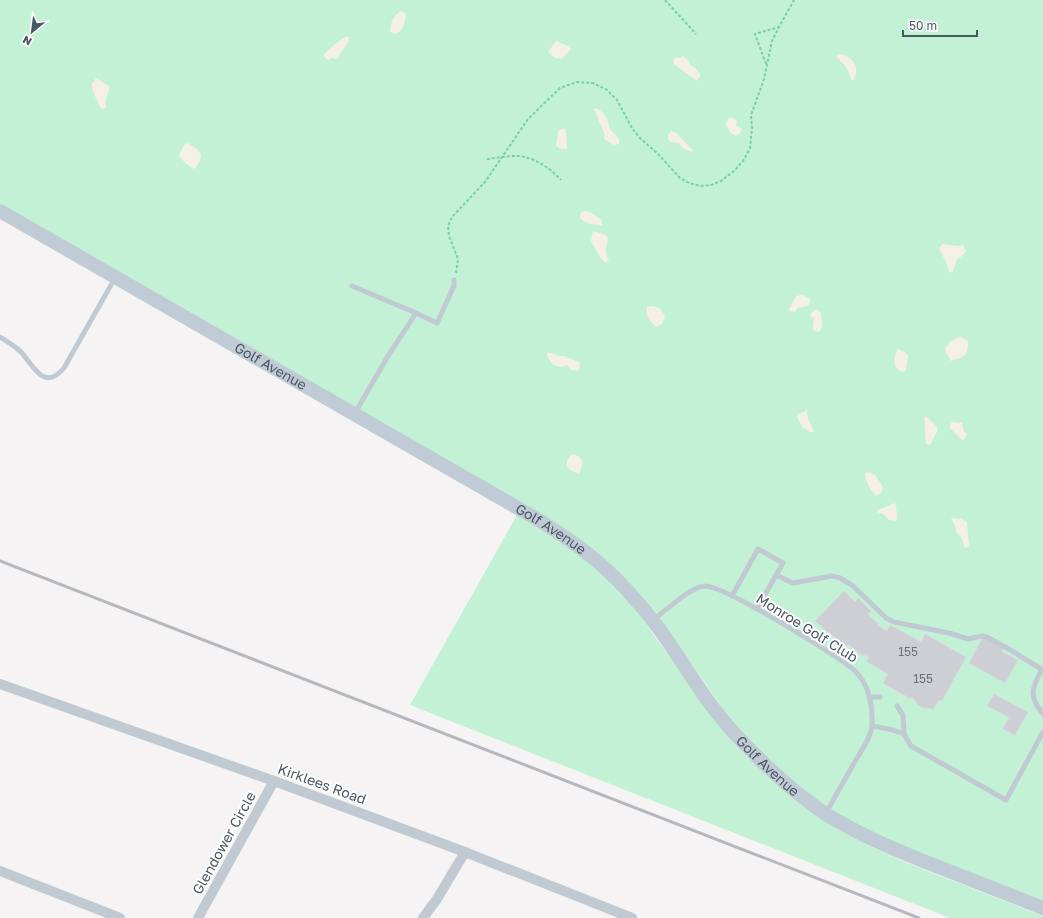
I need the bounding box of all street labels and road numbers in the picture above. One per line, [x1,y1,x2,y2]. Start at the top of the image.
street label: Golf Avenue [232,338,310,393]
street label: Golf Avenue [513,500,590,557]
street label: Monroe Golf Club [753,589,861,666]
street label: Golf Avenue [733,732,803,799]
street label: Kirklees Road [276,760,369,807]
street label: Glendower Circle [188,788,259,897]

